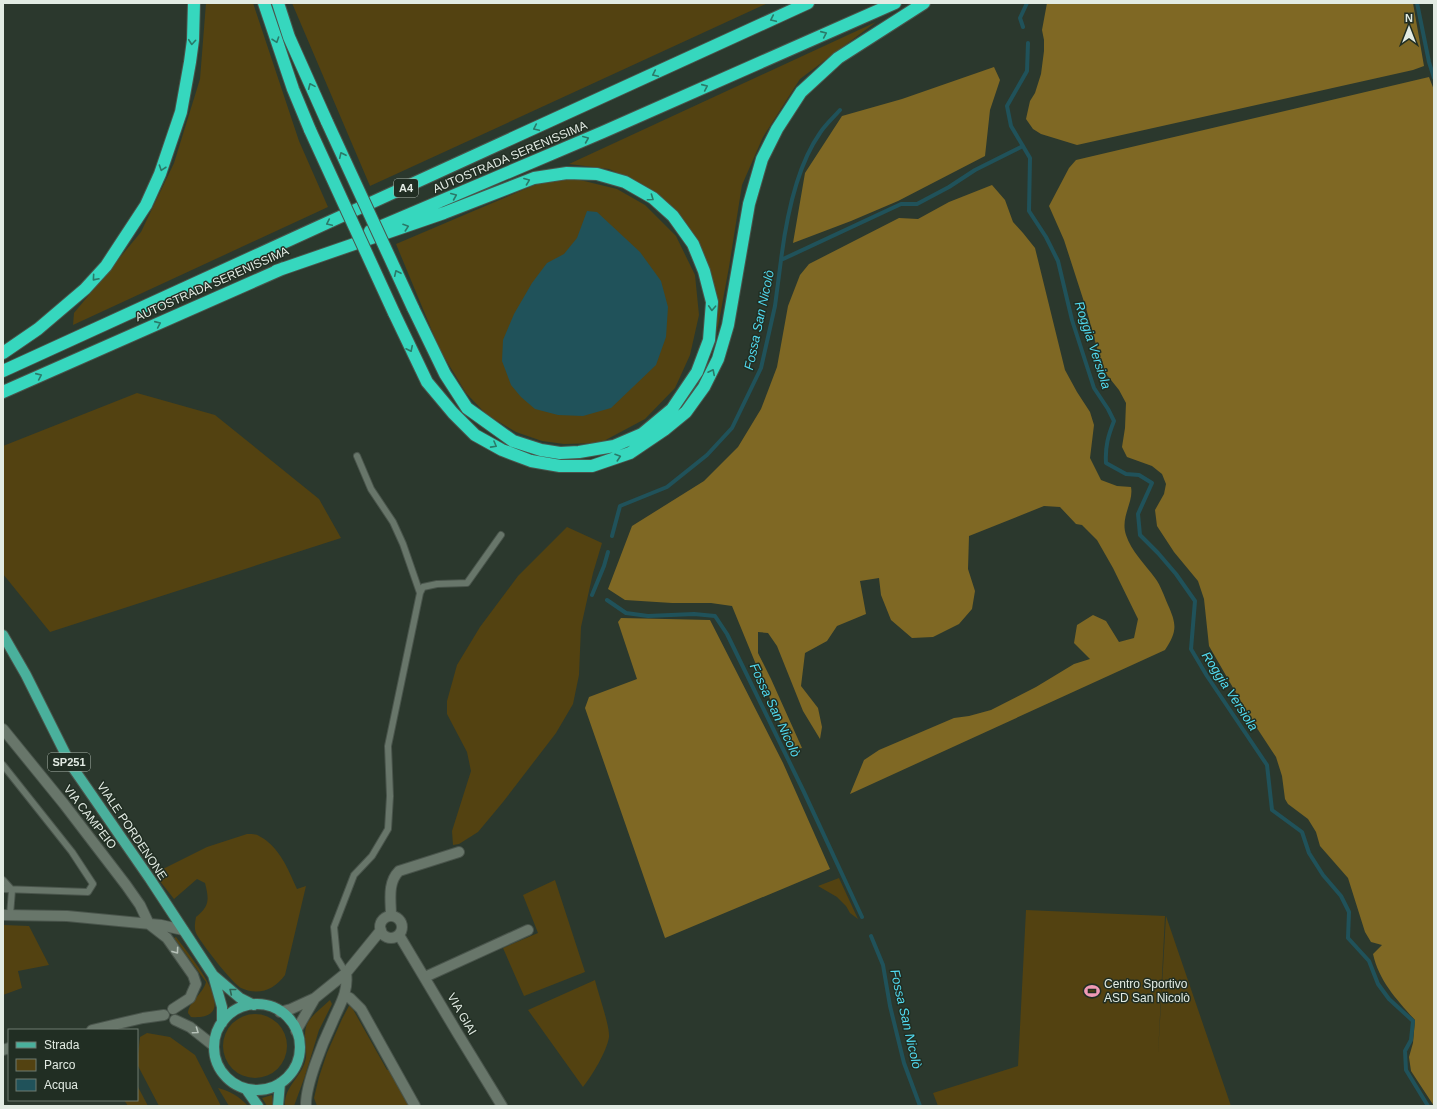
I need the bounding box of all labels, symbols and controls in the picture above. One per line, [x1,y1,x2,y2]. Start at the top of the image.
north arrow [1389,8,1429,48]
text: N [1405,12,1413,24]
one-way arrow [769,14,777,22]
one-way arrow [820,31,828,39]
one-way arrow [271,36,280,43]
one-way arrow [188,39,197,45]
one-way arrow [651,69,659,77]
one-way arrow [308,83,316,91]
one-way arrow [701,84,709,92]
street label: AUTOSTRADA SERENISSIMA [431,118,589,196]
one-way arrow [533,123,541,131]
one-way arrow [583,136,590,144]
one-way arrow [339,152,347,159]
one-way arrow [159,164,167,171]
one-way arrow [524,177,531,185]
road number: A4 [394,179,418,197]
one-way arrow [450,192,457,200]
one-way arrow [647,193,654,201]
one-way arrow [326,218,333,226]
one-way arrow [402,223,409,231]
street label: AUTOSTRADA SERENISSIMA [133,244,291,324]
water label: Fossa San Nicolò [741,269,777,371]
one-way arrow [393,270,401,277]
one-way arrow [92,273,100,281]
water label: Roggia Versiola [1072,299,1114,391]
one-way arrow [707,305,716,311]
one-way arrow [153,321,161,329]
one-way arrow [405,344,413,352]
one-way arrow [707,368,715,376]
one-way arrow [34,373,42,381]
one-way arrow [490,441,497,448]
one-way arrow [615,453,622,462]
water label: Roggia Versiola [1199,649,1261,733]
water label: Fossa San Nicolò [747,661,803,759]
road number: SP251 [48,753,90,771]
street label: VIALE PORDENONE [94,780,170,882]
street label: VIA CAMPEIO [61,782,119,852]
one-way arrow [171,947,179,954]
water label: Fossa San Nicolò [887,968,925,1070]
place label: Centro Sportivo ASD San Nicolò [1104,977,1190,1005]
sports icon: Centro Sportivo ASD San Nicolò [1083,982,1101,1000]
one-way arrow [230,989,237,996]
street label: VIA GIAI [444,991,480,1037]
one-way arrow [192,1026,199,1034]
legend [8,1029,138,1101]
text: Strada [44,1038,80,1052]
text: Parco [44,1058,76,1072]
text: Acqua [44,1078,78,1092]

